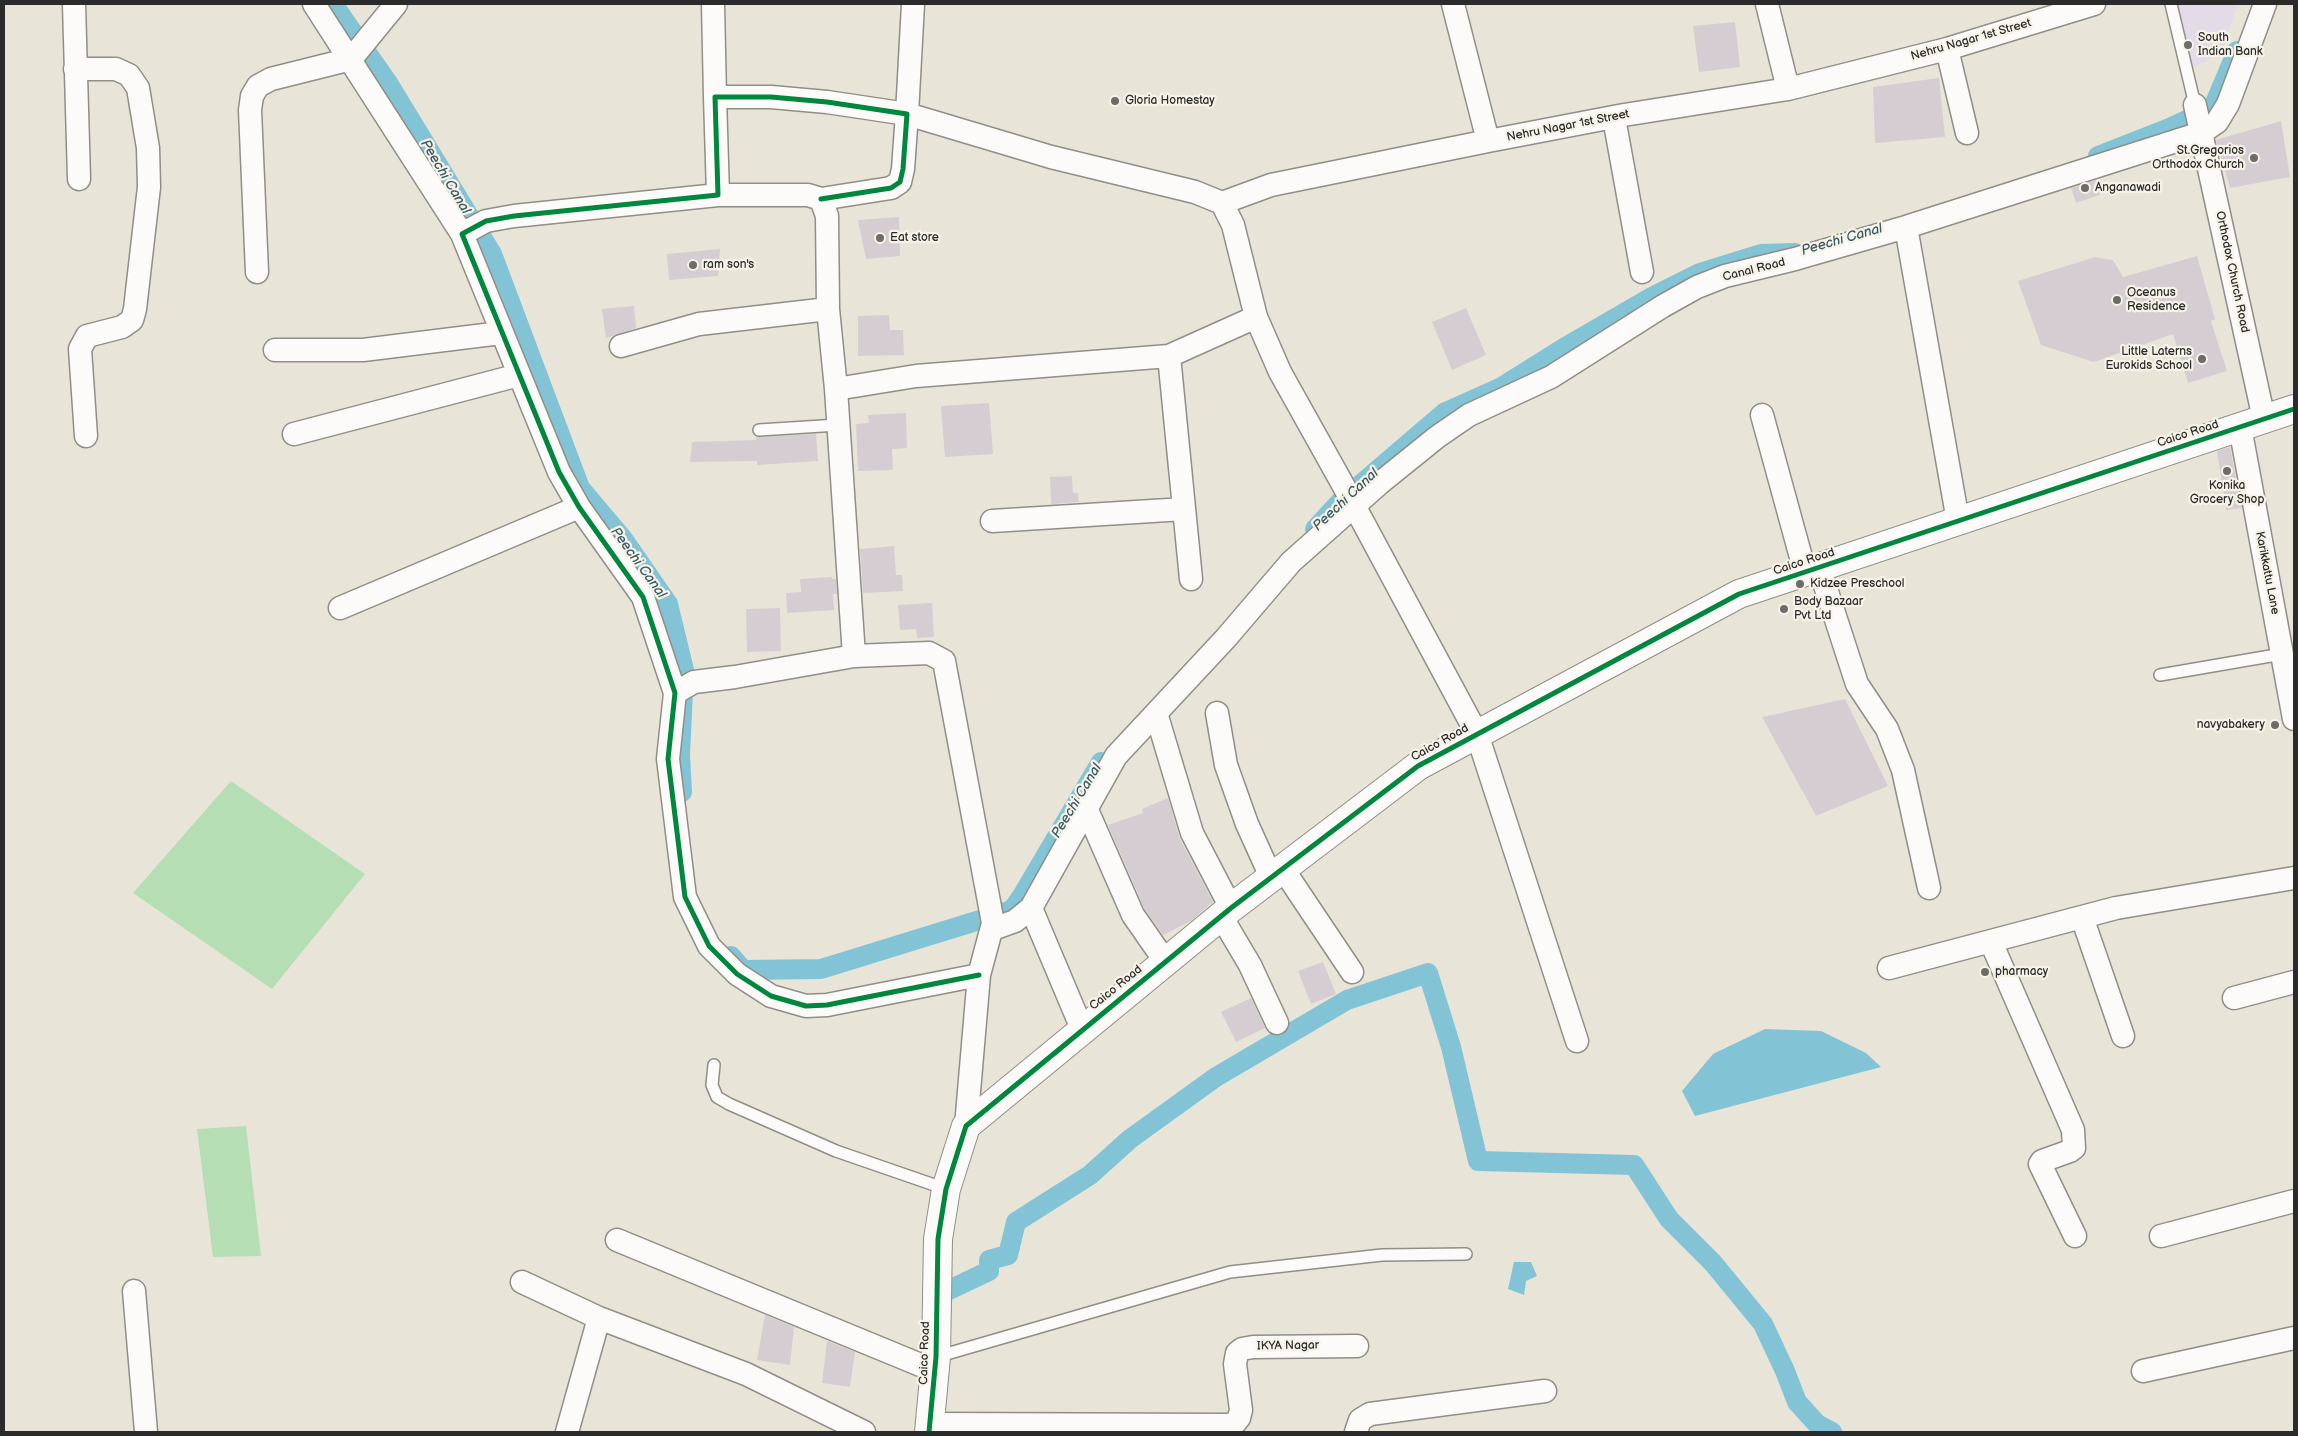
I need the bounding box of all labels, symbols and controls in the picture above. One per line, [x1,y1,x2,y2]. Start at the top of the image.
street label: Nehru Nagar 1st Street [1909,16,2033,64]
place label: South Indian Bank [2198,31,2263,59]
marker: South Indian Bank [2182,39,2194,51]
place label: Gloria Homestay [1125,94,1215,108]
marker: Gloria Homestay [1109,95,1121,107]
street label: Nehru Nagar 1st Street [1505,107,1631,145]
water label: Peechi Canal [416,137,474,217]
place label: St.Gregorios Orthodox Church [2152,144,2244,172]
marker: St.Gregorios Orthodox Church [2248,152,2260,164]
place label: Anganawadi [2095,181,2161,195]
marker: Anganawadi [2079,182,2091,194]
street label: Orthodox Church Road [2212,210,2252,334]
water label: Peechi Canal [1799,220,1885,260]
place label: Eat store [890,231,939,245]
marker: Eat store [874,232,886,244]
street label: Canal Road [1721,255,1787,285]
place label: ram son's [703,258,754,272]
marker: ram son's [687,259,699,271]
place label: Oceanus Residence [2127,286,2186,314]
marker: Oceanus Residence [2111,294,2123,306]
place label: Little Laterns Eurokids School [2106,345,2192,373]
marker: Little Laterns Eurokids School [2196,353,2208,365]
street label: Caico Road [2156,417,2220,451]
water label: Peechi Canal [1310,465,1382,535]
marker: Konika Grocery Shop [2221,465,2233,477]
place label: Konika Grocery Shop [2190,479,2264,507]
water label: Peechi Canal [607,524,669,602]
street label: Karikkattu Lane [2252,530,2282,616]
street label: Caico Road [1772,545,1836,579]
place label: Kidzee Preschool [1810,577,1904,591]
marker: Kidzee Preschool [1794,578,1806,590]
place label: Body Bazaar Pvt Ltd [1794,595,1863,623]
marker: Body Bazaar Pvt Ltd [1778,603,1790,615]
place label: navyabakery [2197,718,2265,732]
marker: navyabakery [2269,719,2281,731]
street label: Caico Road [1409,721,1471,765]
water label: Peechi Canal [1048,761,1106,841]
street label: Caico Road [1087,962,1145,1014]
place label: pharmacy [1995,965,2048,979]
marker: pharmacy [1979,966,1991,978]
street label: Caico Road [917,1321,933,1385]
street label: IKYA Nagar [1257,1338,1319,1354]

